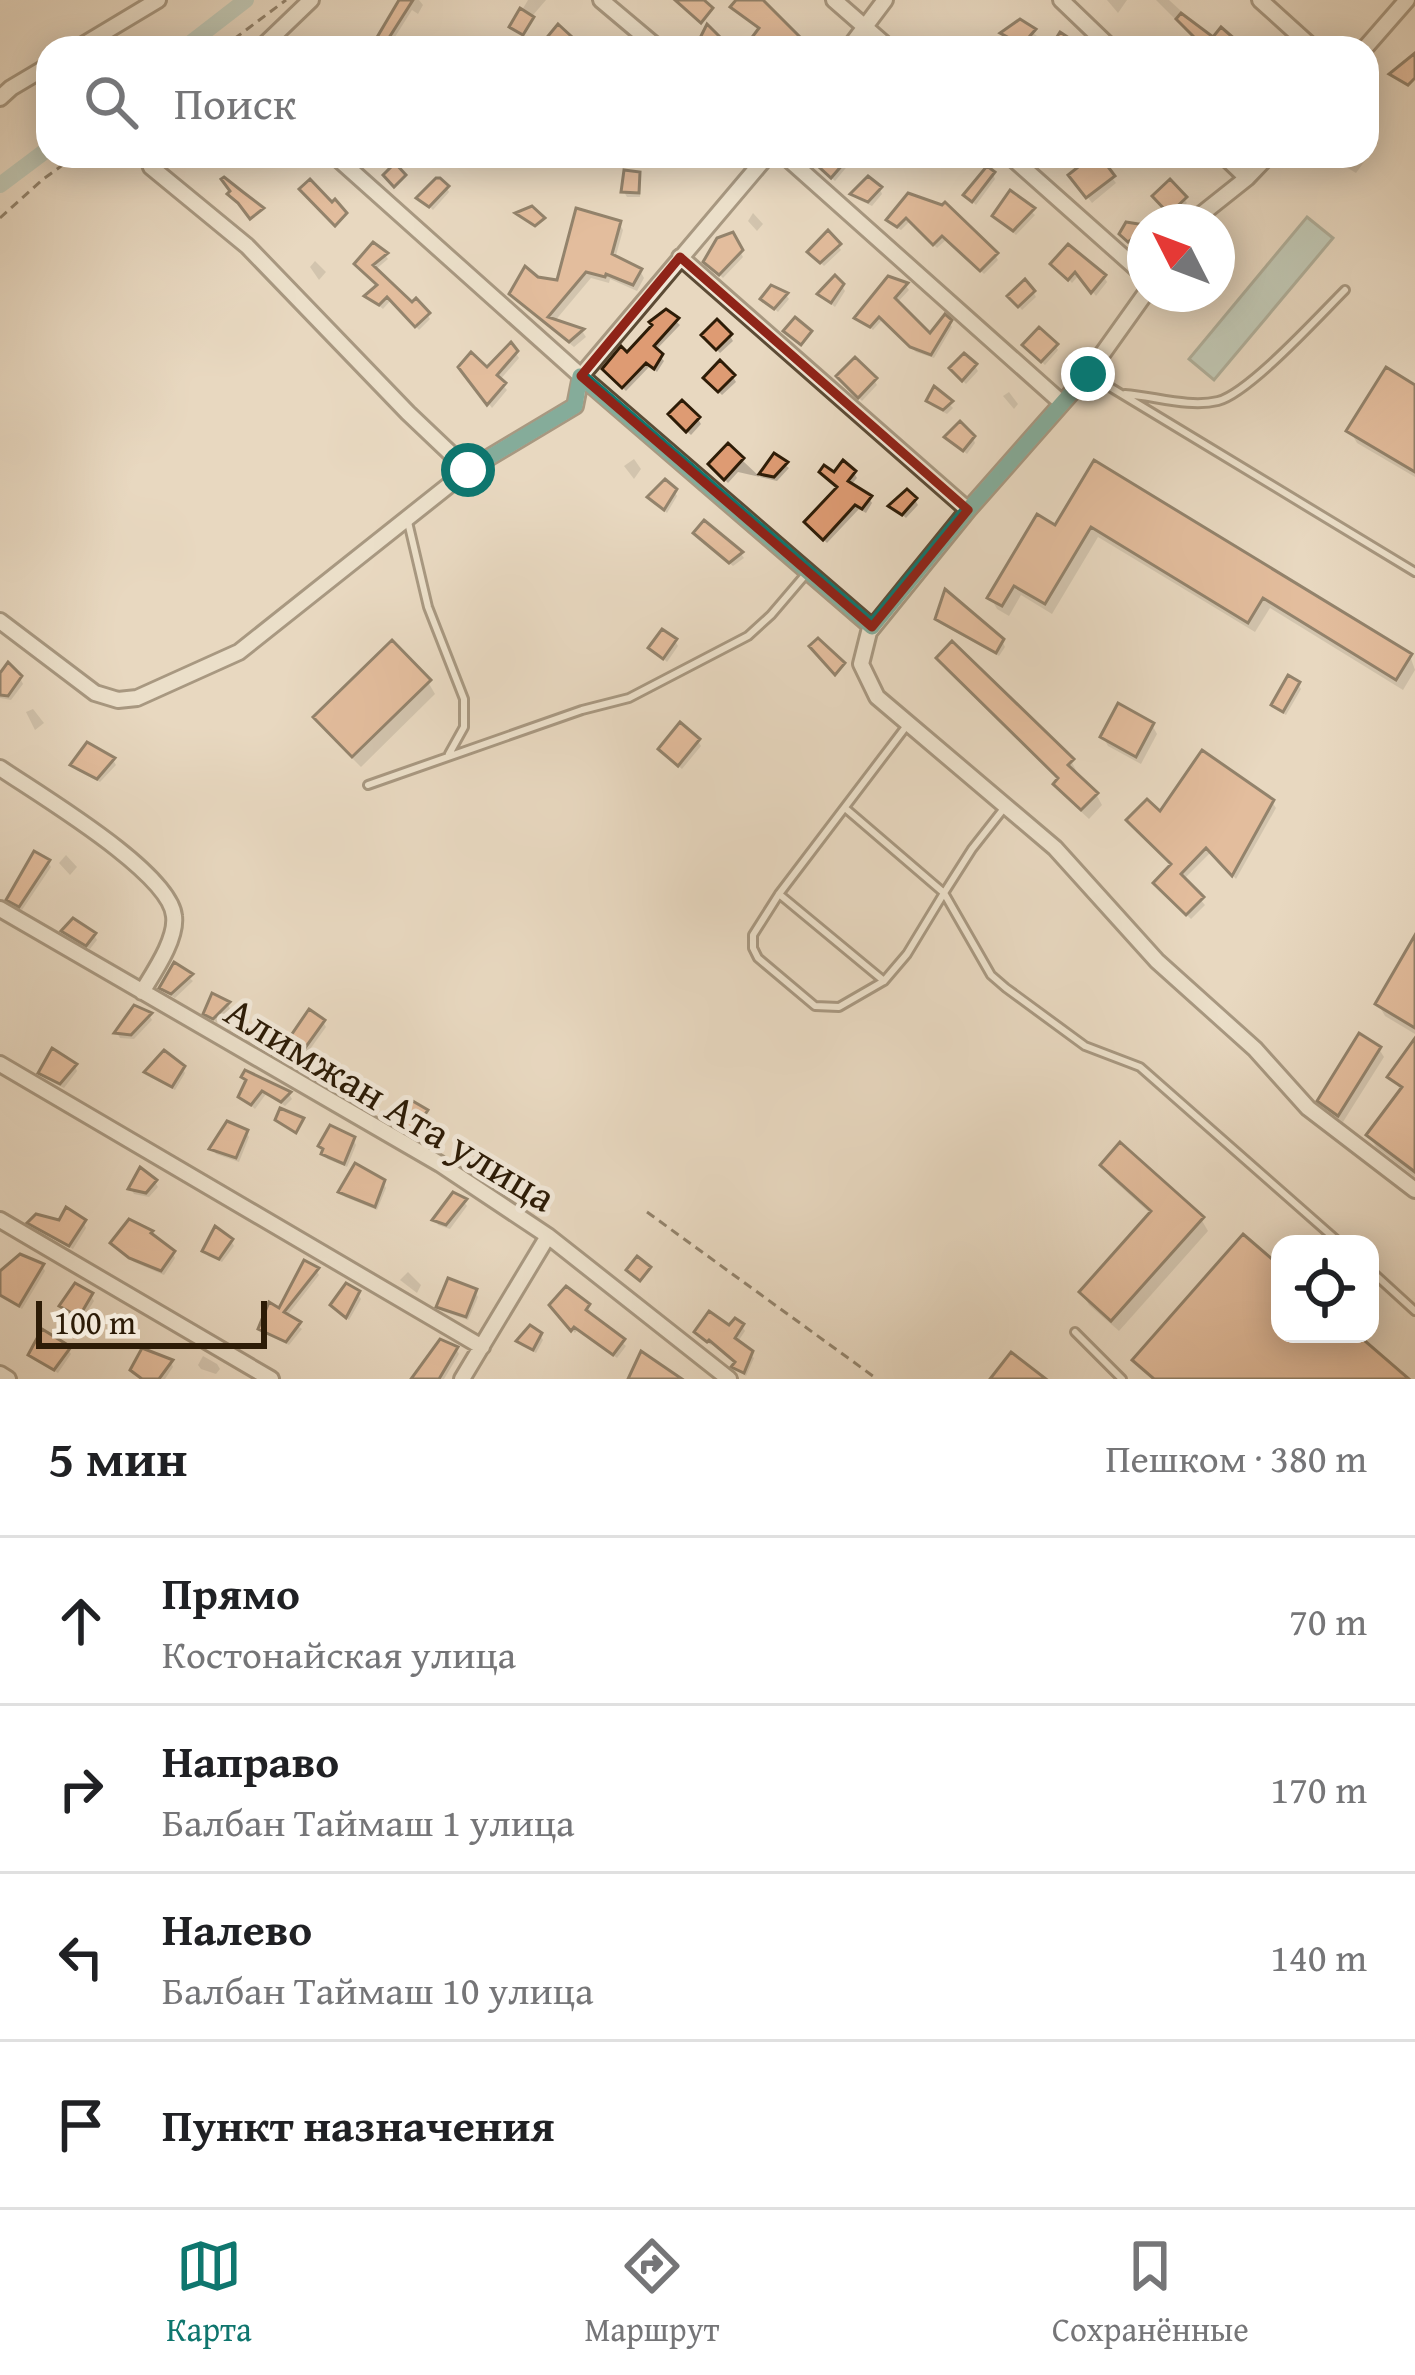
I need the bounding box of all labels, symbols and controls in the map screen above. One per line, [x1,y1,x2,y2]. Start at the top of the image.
search box [36,36,1379,168]
icon: search [78,69,144,135]
text: Поиск [174,70,296,135]
north arrow [1127,204,1235,312]
route end [1061,347,1115,401]
route start [441,443,495,497]
street label: Алимжан Ата улица [214,980,568,1226]
map controls [1271,1235,1379,1343]
button: locate [1271,1235,1379,1343]
scale bar [36,1295,267,1348]
text: 100 m [54,1298,136,1346]
text: 5 мин [48,1420,187,1495]
text: Пешком · 380 m [1105,1429,1367,1486]
text: Прямо [162,1560,300,1625]
icon: ahead [48,1588,114,1654]
text: 70 m [1289,1592,1367,1649]
text: Костонайская улица [162,1625,516,1682]
text: Направо [162,1728,339,1793]
icon: right [48,1756,114,1822]
text: 170 m [1270,1760,1367,1817]
text: Балбан Таймаш 1 улица [162,1793,575,1850]
text: Налево [162,1896,312,1961]
icon: left [48,1924,114,1990]
text: 140 m [1270,1928,1367,1985]
text: Балбан Таймаш 10 улица [162,1961,593,2018]
icon: arrive [48,2092,114,2158]
text: Пункт назначения [162,2092,555,2157]
tab: Карта [166,2233,252,2353]
tab: Маршрут [584,2233,719,2353]
tab: Сохранённые [1052,2233,1249,2353]

